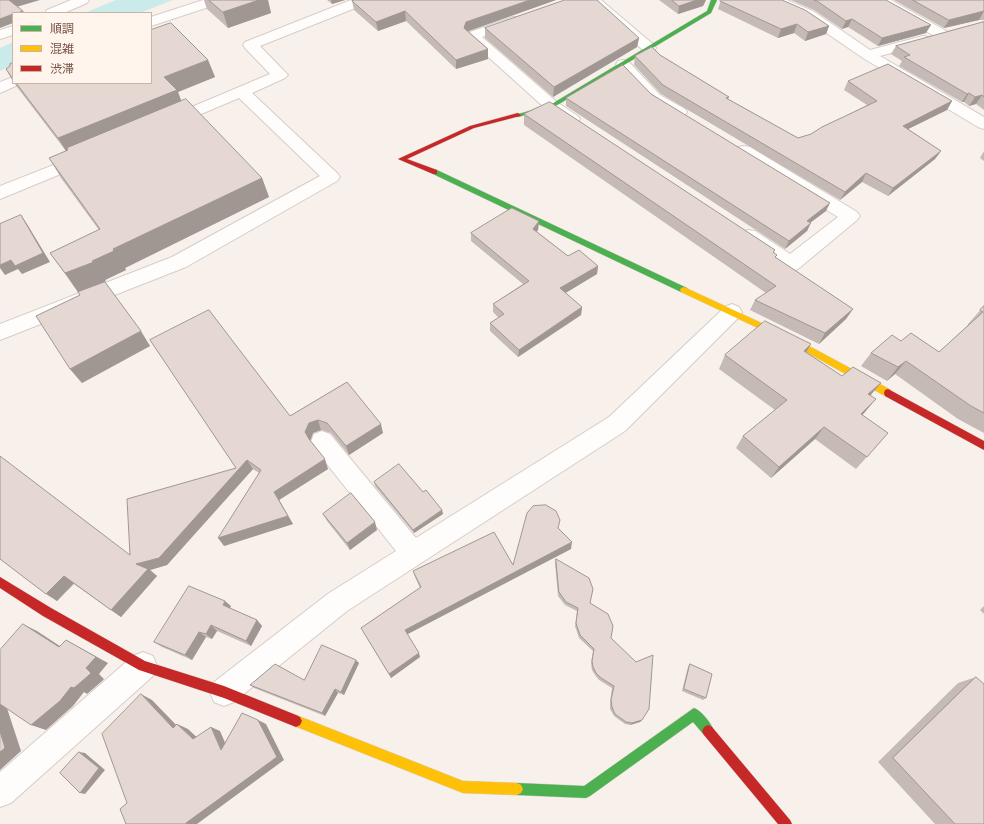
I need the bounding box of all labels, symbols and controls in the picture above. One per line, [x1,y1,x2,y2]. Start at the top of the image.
legend [12,12,152,84]
text: 順調 [50,21,74,37]
text: 混雑 [50,41,74,57]
text: 渋滞 [50,61,74,77]

